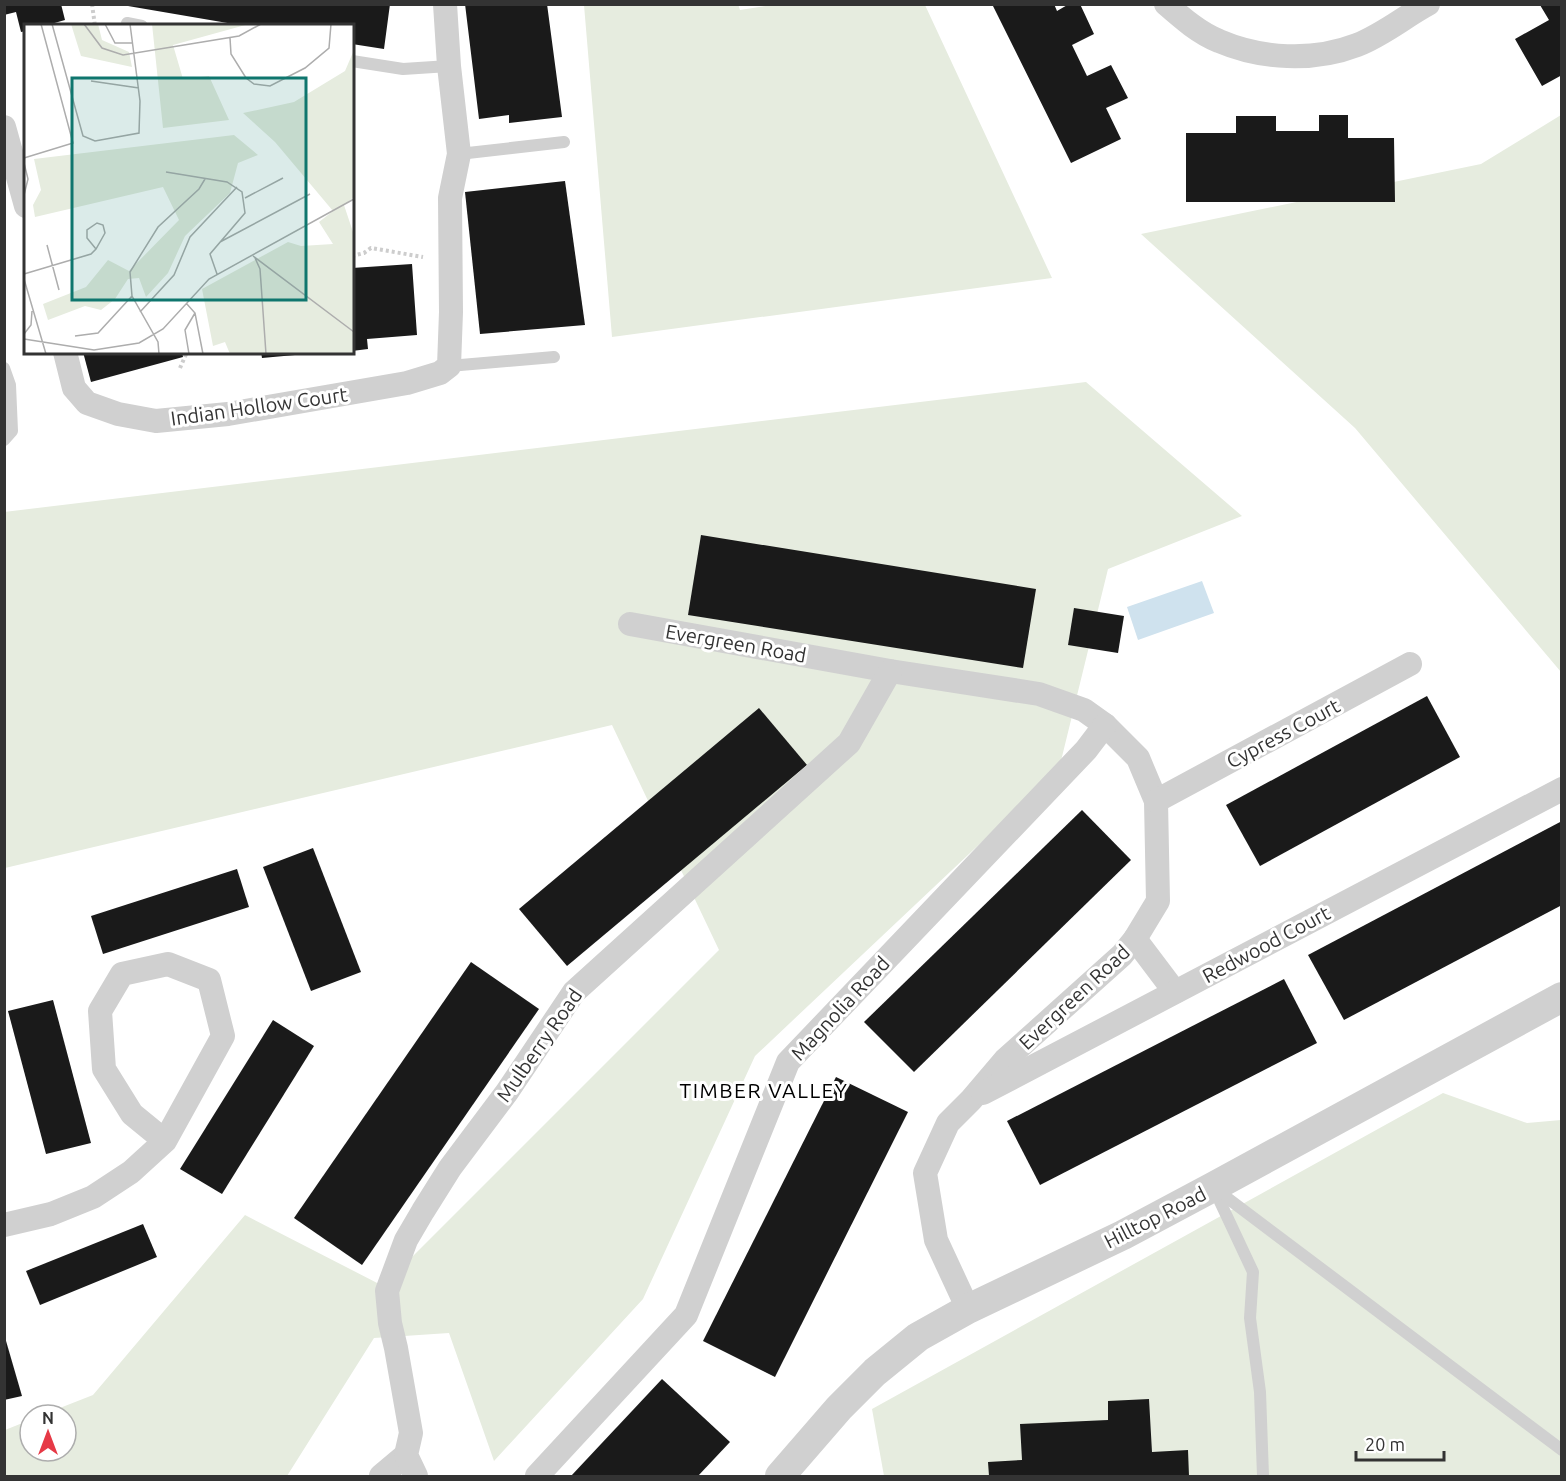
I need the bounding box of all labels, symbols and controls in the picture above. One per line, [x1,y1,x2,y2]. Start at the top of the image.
inset map [24,24,354,354]
street label: Indian Hollow Court [169,382,349,430]
street label: Evergreen Road [664,619,808,667]
street label: Cypress Court [1222,693,1344,772]
street label: Redwood Court [1198,901,1334,987]
street label: Evergreen Road [1014,940,1134,1054]
street label: Magnolia Road [786,951,894,1065]
street label: Mulberry Road [492,984,586,1106]
district label: TIMBER VALLEY [679,1078,849,1102]
street label: Hilltop Road [1100,1182,1210,1252]
north arrow [18,1403,78,1463]
text: N [42,1409,54,1427]
scale bar [1356,1424,1444,1462]
text: 20 m [1365,1434,1405,1454]

